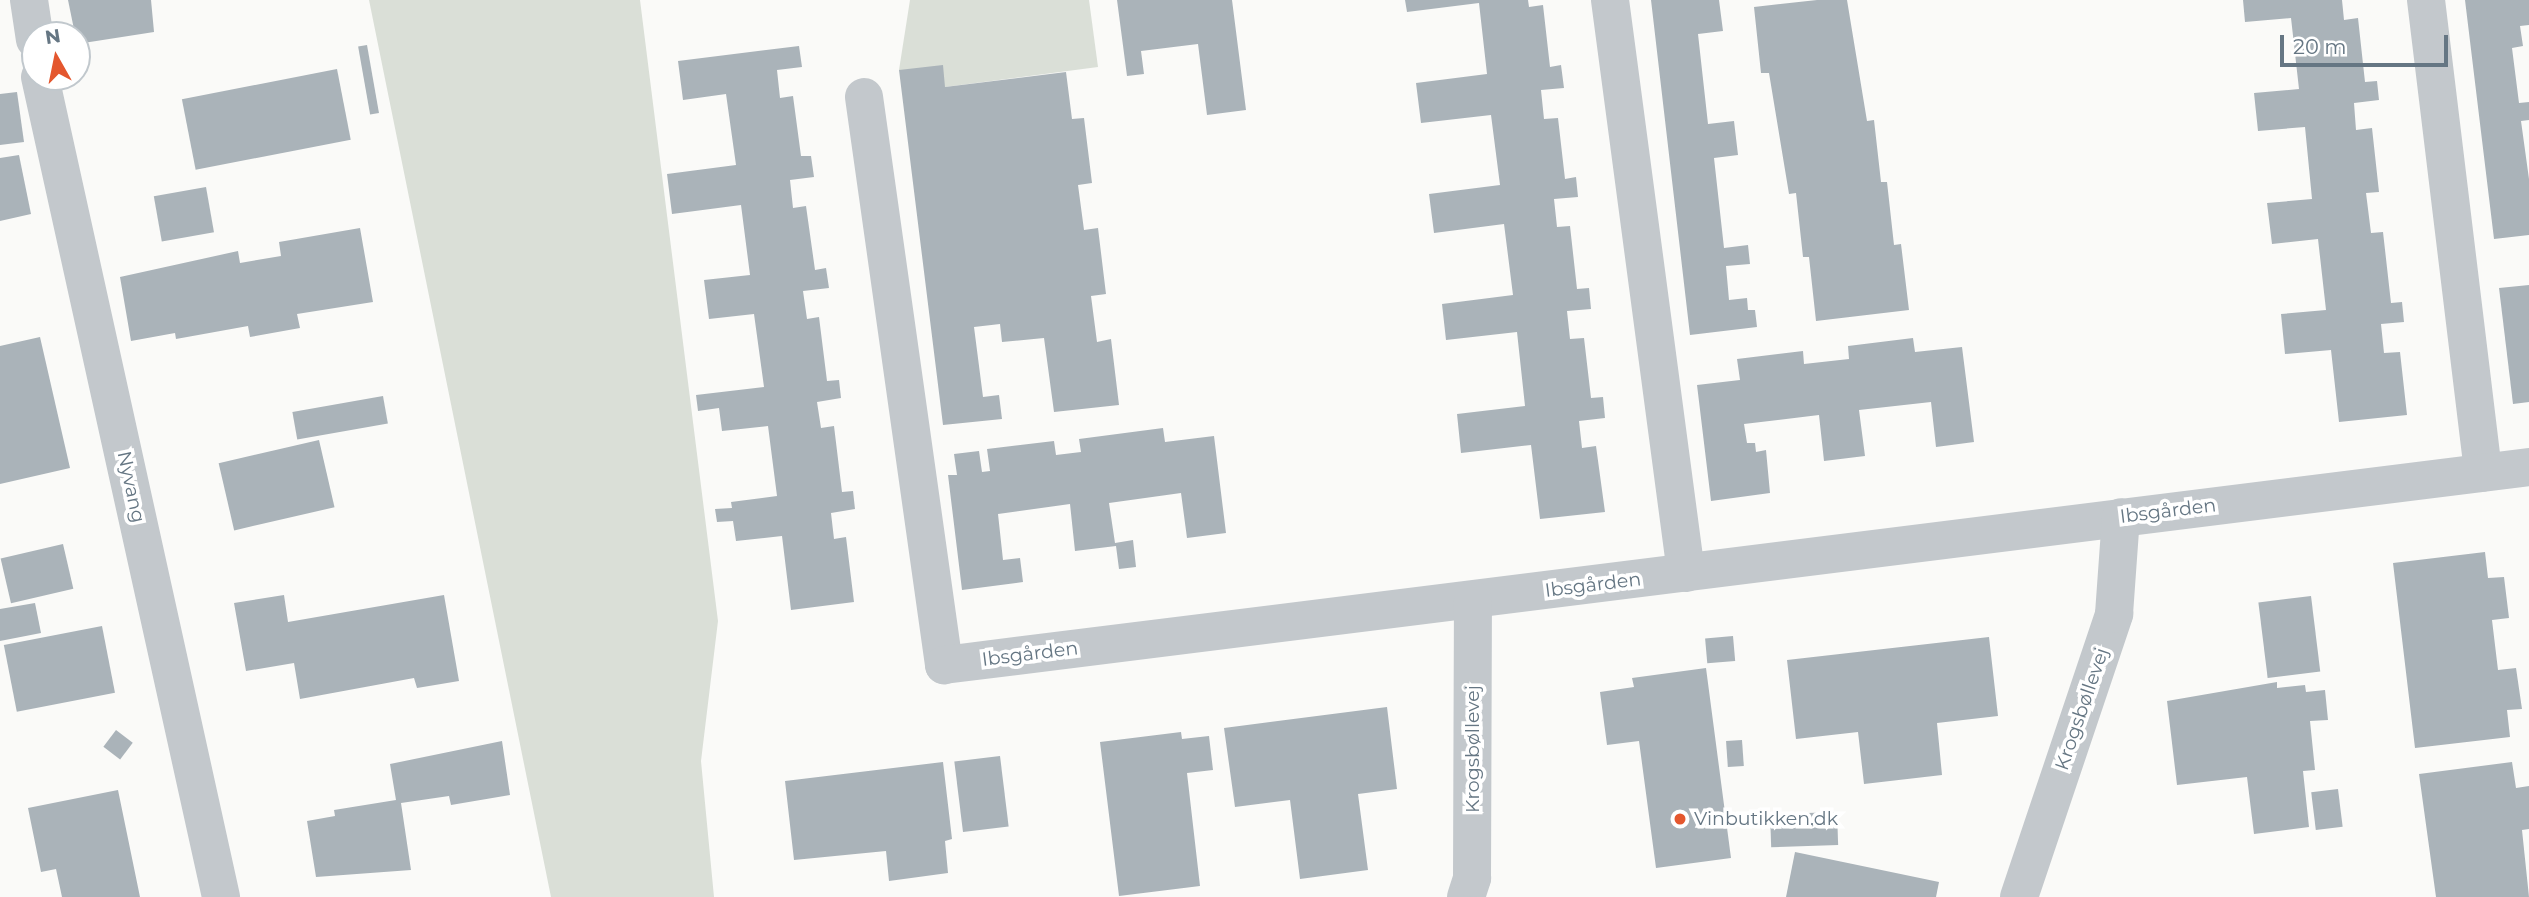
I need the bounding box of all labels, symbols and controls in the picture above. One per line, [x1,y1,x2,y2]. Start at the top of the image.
north arrow [21,21,91,91]
scale bar [2284,21,2452,65]
text: N [44,24,62,49]
text: 20 m [2293,34,2347,59]
street label: Nyvang [112,449,150,525]
street label: Ibsgården [2119,494,2217,528]
street label: Ibsgården [1544,568,1642,602]
street label: Ibsgården [981,637,1079,671]
street label: Krogsbøllevej [2050,645,2114,773]
street label: Krogsbøllevej [1462,685,1484,813]
place label: Vinbutikken.dk [1694,808,1838,830]
marker: Vinbutikken.dk [1672,811,1688,827]

